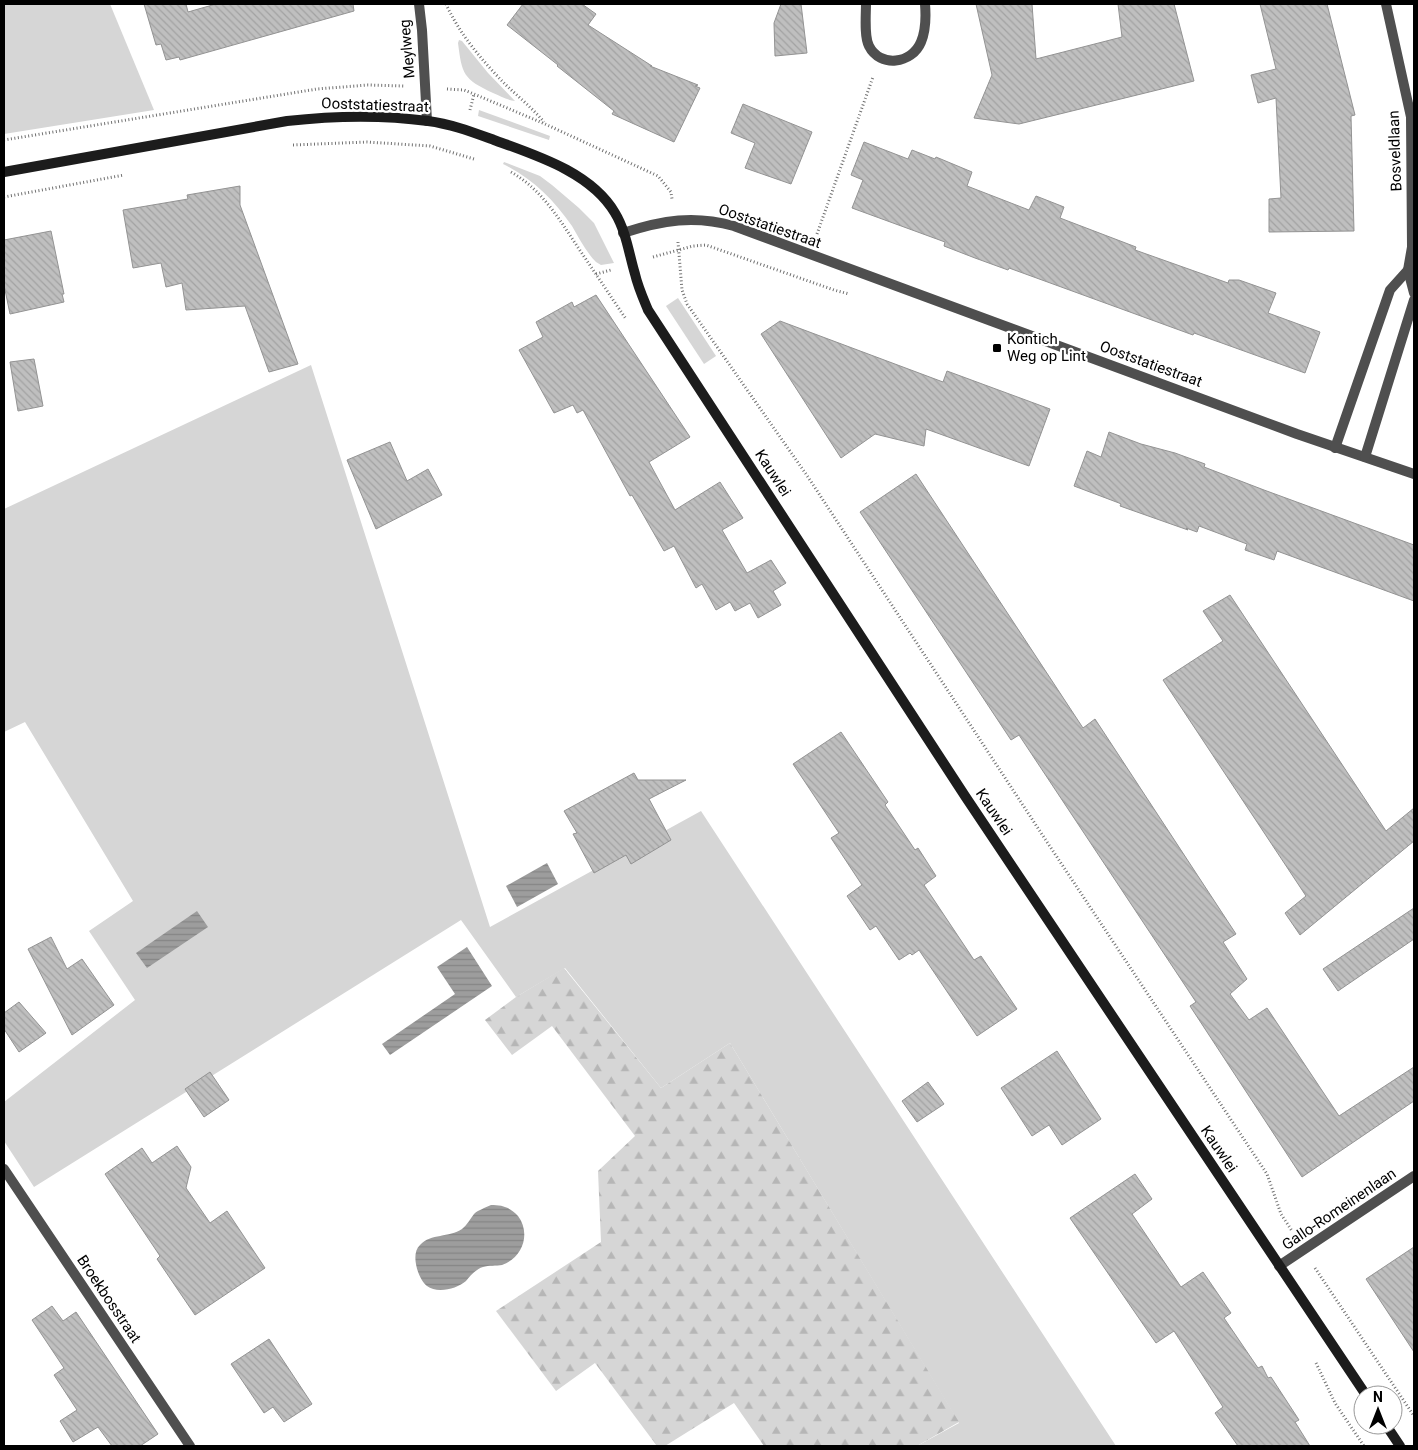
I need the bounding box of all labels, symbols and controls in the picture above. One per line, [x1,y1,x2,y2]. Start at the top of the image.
street label: Meylweg [395,19,419,79]
street label: Ooststatiestraat [321,94,429,116]
street label: Bosveldlaan [1385,110,1405,192]
street label: Ooststatiestraat [716,200,824,252]
place label: Kontich Weg op Lint [1007,330,1086,365]
street label: Ooststatiestraat [1097,337,1205,391]
marker: Kontich Weg op Lint [991,342,1003,354]
street label: Kauwlei [751,446,795,500]
street label: Kauwlei [972,785,1016,839]
street label: Kauwlei [1197,1122,1241,1176]
street label: Gallo-Romeinenlaan [1279,1164,1399,1254]
street label: Broekbosstraat [73,1252,145,1346]
north arrow [1353,1385,1403,1435]
text: N [1373,1389,1383,1405]

